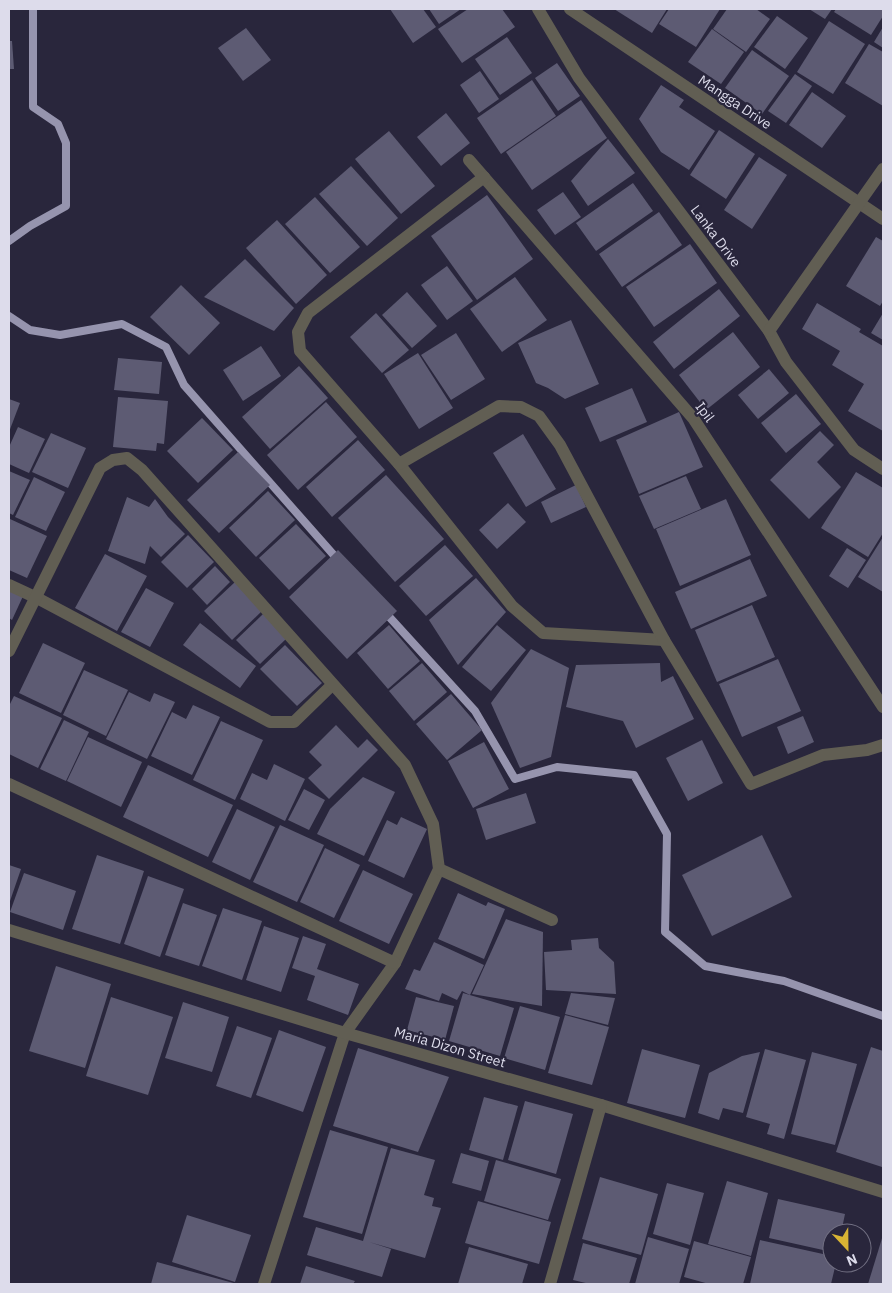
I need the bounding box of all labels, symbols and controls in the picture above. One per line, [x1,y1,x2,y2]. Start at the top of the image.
street label: Mangga Drive [695,71,775,133]
street label: Lanka Drive [687,201,745,271]
street label: Ipil [691,398,719,426]
street label: Maria Dizon Street [392,1022,508,1072]
north arrow [822,1223,872,1273]
text: N [844,1250,860,1270]

